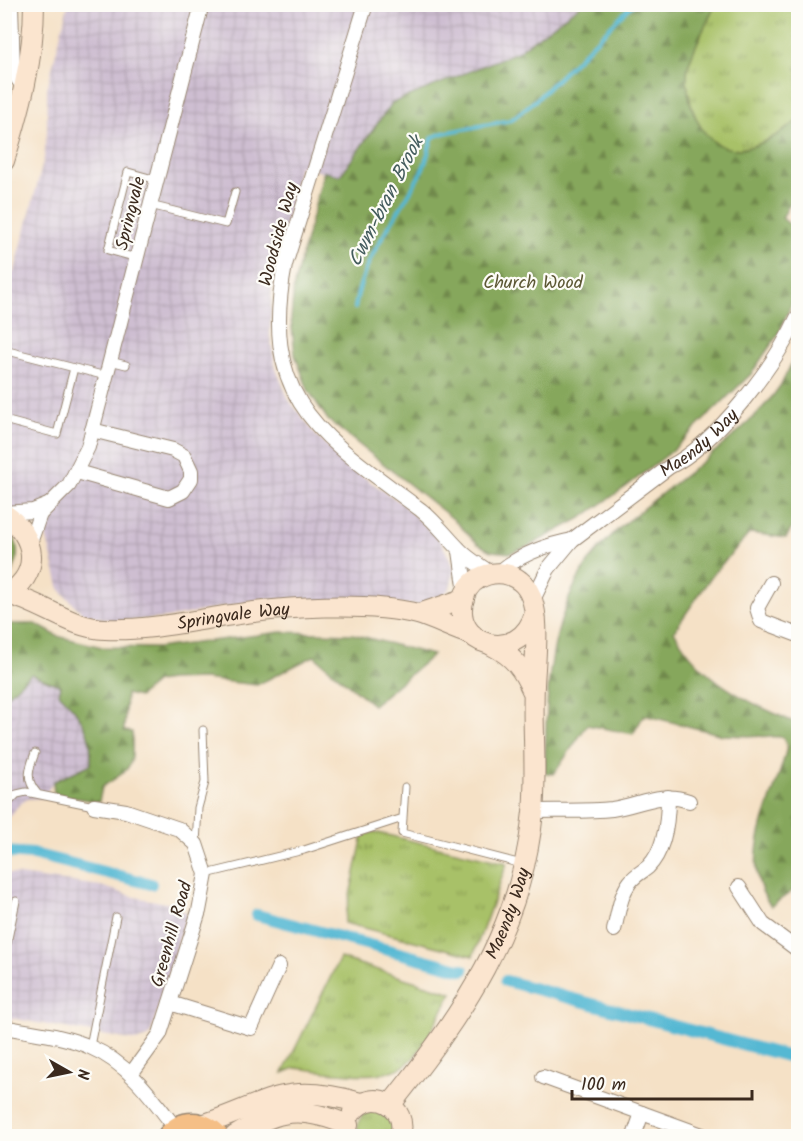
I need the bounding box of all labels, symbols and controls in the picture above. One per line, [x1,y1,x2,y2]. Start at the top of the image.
water label: Cwm-bran Brook [340,129,435,273]
street label: Springvale [108,173,155,253]
street label: Woodside Way [252,179,307,290]
park label: Church Wood [483,269,584,298]
street label: Maendy Way [654,402,747,485]
street label: Springvale Way [175,595,291,640]
street label: Maendy Way [478,864,539,965]
street label: Greenhill Road [144,877,202,991]
north arrow [39,1042,99,1102]
scale bar [572,1063,752,1101]
text: N [69,1067,95,1081]
text: 100 m [581,1071,626,1100]

